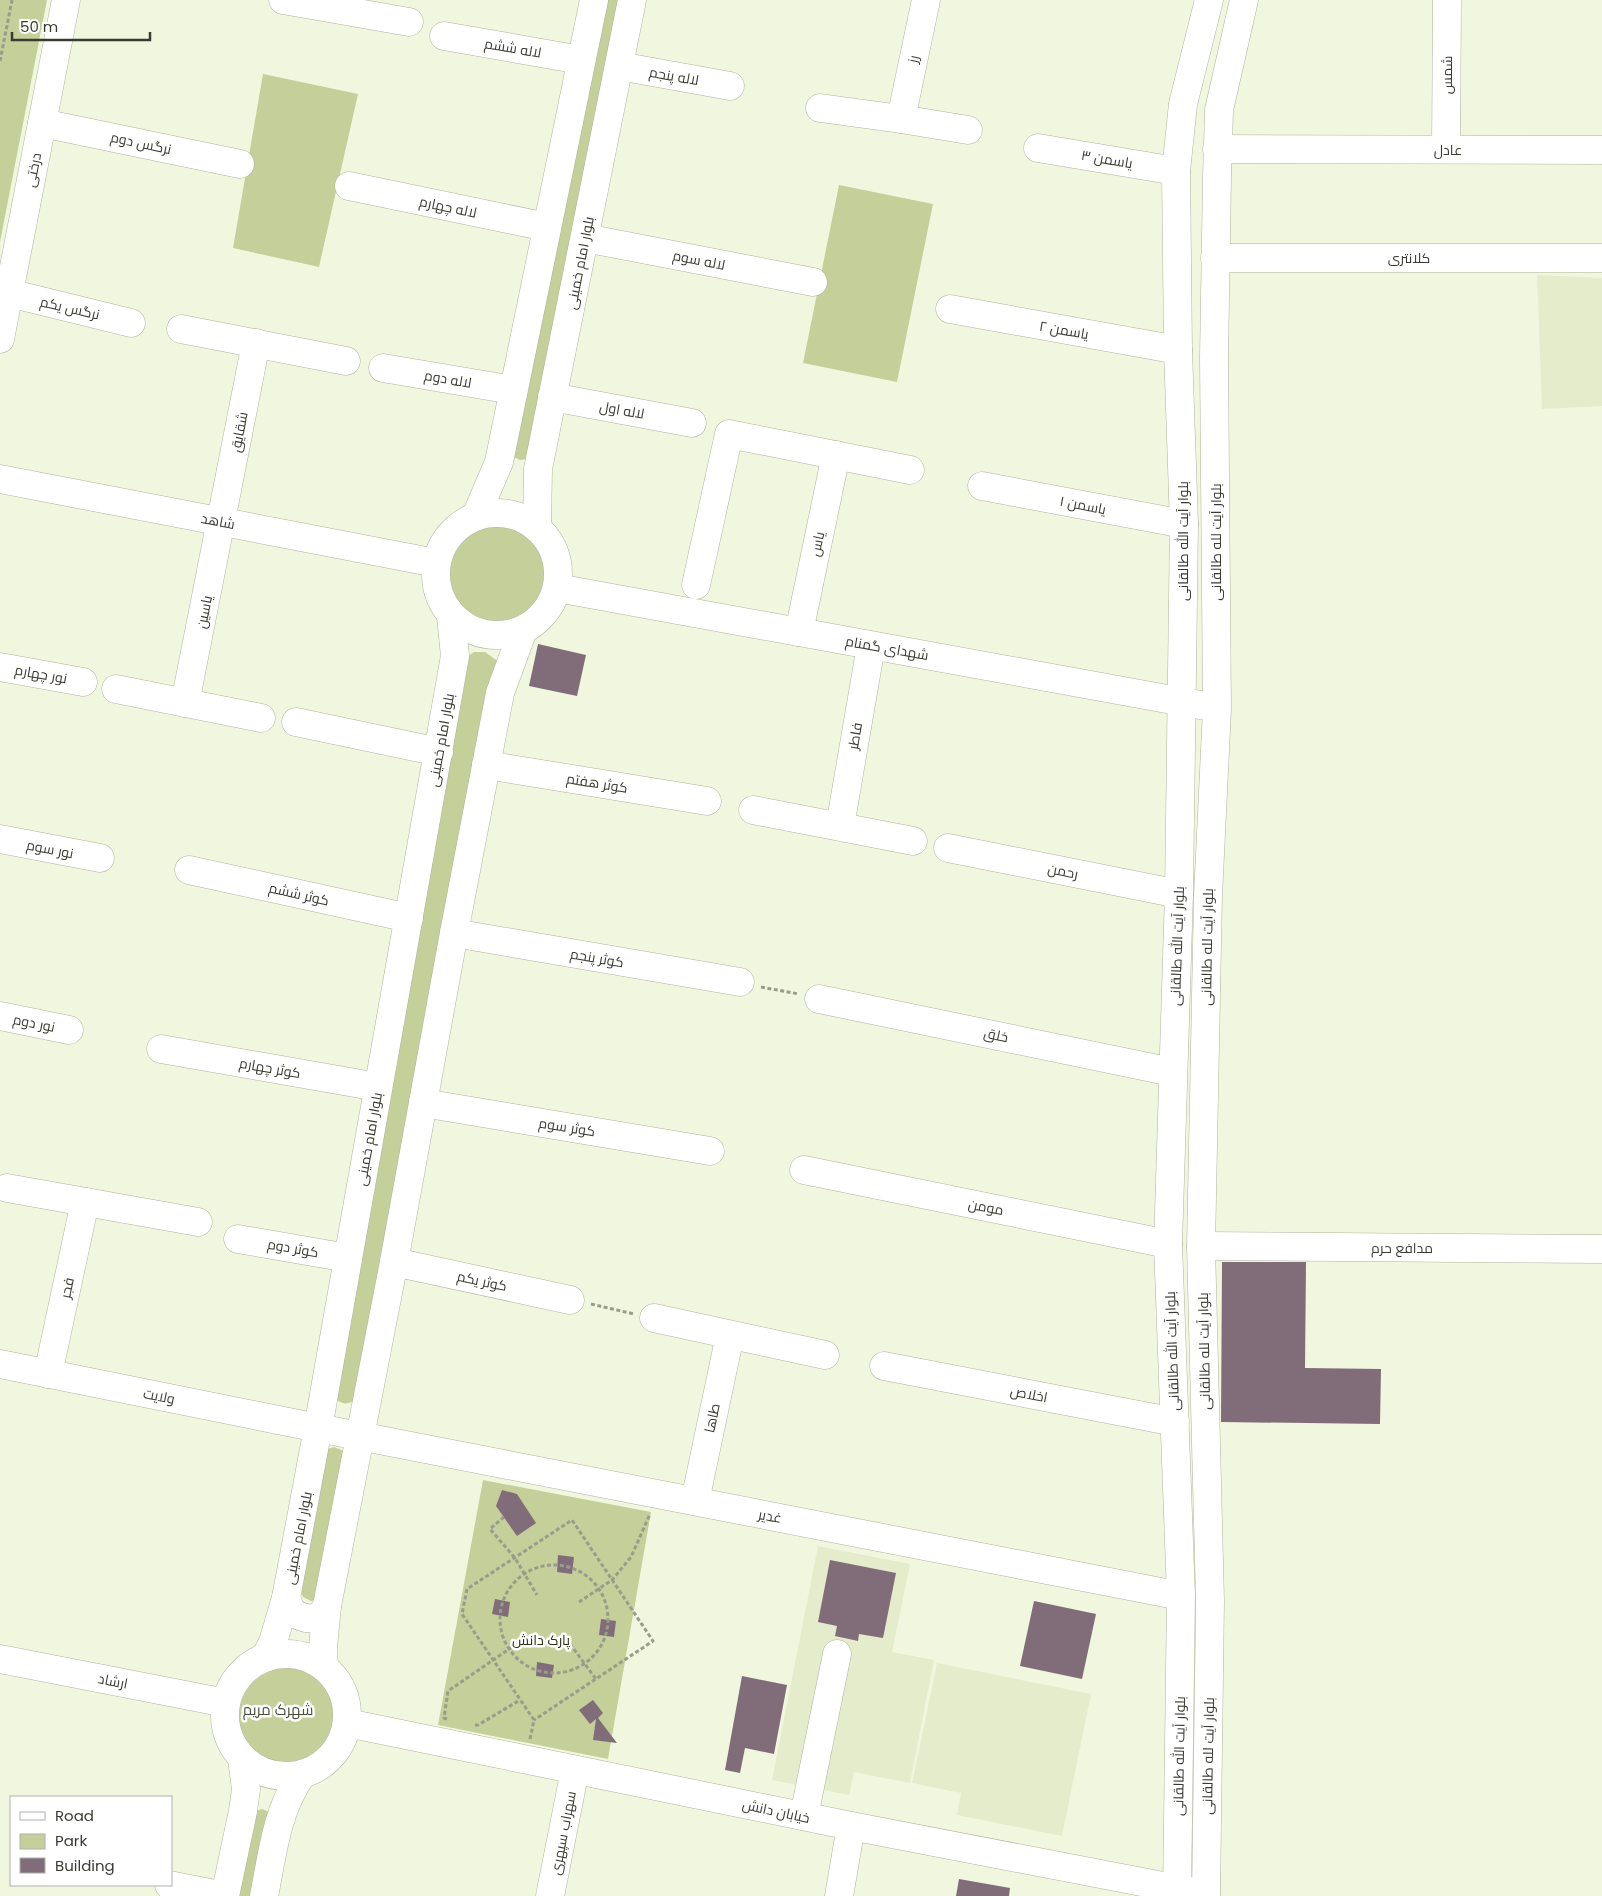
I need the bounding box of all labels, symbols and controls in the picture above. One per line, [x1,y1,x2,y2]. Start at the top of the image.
scale bar [12,10,150,42]
text: 50 m [20,16,58,37]
street label: لاله ششم [483,33,543,63]
street label: رز [902,53,924,66]
street label: شمس [1437,56,1457,94]
street label: لاله پنجم [648,62,700,90]
street label: نرگس دوم [109,127,173,159]
street label: عادل [1434,140,1462,160]
street label: یاسمن ۳ [1080,145,1135,173]
street label: درختی [20,151,46,189]
street label: لاله چهارم [417,191,479,223]
street label: بلوار امام خمینی [561,215,599,311]
street label: لاله سوم [671,245,727,275]
street label: کلانتری [1388,248,1430,268]
street label: نرگس یکم [38,291,102,325]
street label: یاسمن ۲ [1038,316,1091,344]
street label: لاله دوم [423,365,473,393]
street label: لاله اول [598,396,646,424]
street label: شقایق [225,410,253,454]
street label: بلوار آیت الله طالقانی [1173,481,1193,601]
street label: بلوار آیت لله طالقانی [1206,483,1226,601]
street label: یاسمن ۱ [1058,491,1108,519]
street label: شاهد [199,508,237,534]
street label: یاس [805,530,829,558]
street label: یاسین [191,593,217,630]
street label: شهدای گمنام [844,631,930,665]
street label: نور چهارم [13,660,69,688]
street label: بلوار امام خمینی [423,692,459,788]
street label: فاطر [843,721,867,752]
street label: کوثر هفتم [565,768,629,798]
street label: نور سوم [25,835,75,863]
street label: رحمن [1046,858,1080,884]
street label: کوثر ششم [267,877,331,911]
street label: بلوار آیت الله طالقانی [1165,886,1189,1006]
street label: بلوار آیت لله طالقانی [1196,888,1218,1006]
street label: کوثر پنجم [569,943,625,973]
street label: نور دوم [11,1009,57,1037]
street label: خلق [982,1023,1010,1047]
street label: کوثر چهارم [238,1053,302,1083]
street label: بلوار امام خمینی [351,1091,387,1187]
street label: کوثر سوم [537,1113,597,1141]
street label: مومن [966,1194,1006,1220]
street label: کوثر دوم [266,1234,320,1262]
street label: مدافع حرم [1371,1238,1433,1258]
street label: کوثر یکم [455,1266,509,1296]
street label: فجر [55,1276,79,1301]
street label: بلوار آیت الله طالقانی [1160,1291,1184,1411]
street label: بلوار آیت لله طالقانی [1193,1292,1215,1410]
street label: اخلاص [1009,1381,1049,1407]
street label: ولایت [141,1383,177,1409]
street label: طاها [699,1401,725,1435]
street label: بلوار امام خمینی [279,1490,317,1586]
street label: غدیر [755,1504,784,1528]
park label: پارک دانش [512,1630,570,1650]
street label: ارشاد [96,1668,130,1694]
street label: بلوار آیت الله طالقانی [1168,1696,1190,1816]
street label: بلوار آیت لله طالقانی [1197,1697,1219,1815]
district label: شهرک مریم [243,1699,313,1720]
street label: سهراب سپهری [545,1789,581,1877]
street label: خیابان دانش [740,1794,812,1828]
legend [10,1796,172,1886]
text: Road [55,1805,94,1826]
text: Park [55,1830,87,1851]
text: Building [55,1855,115,1876]

